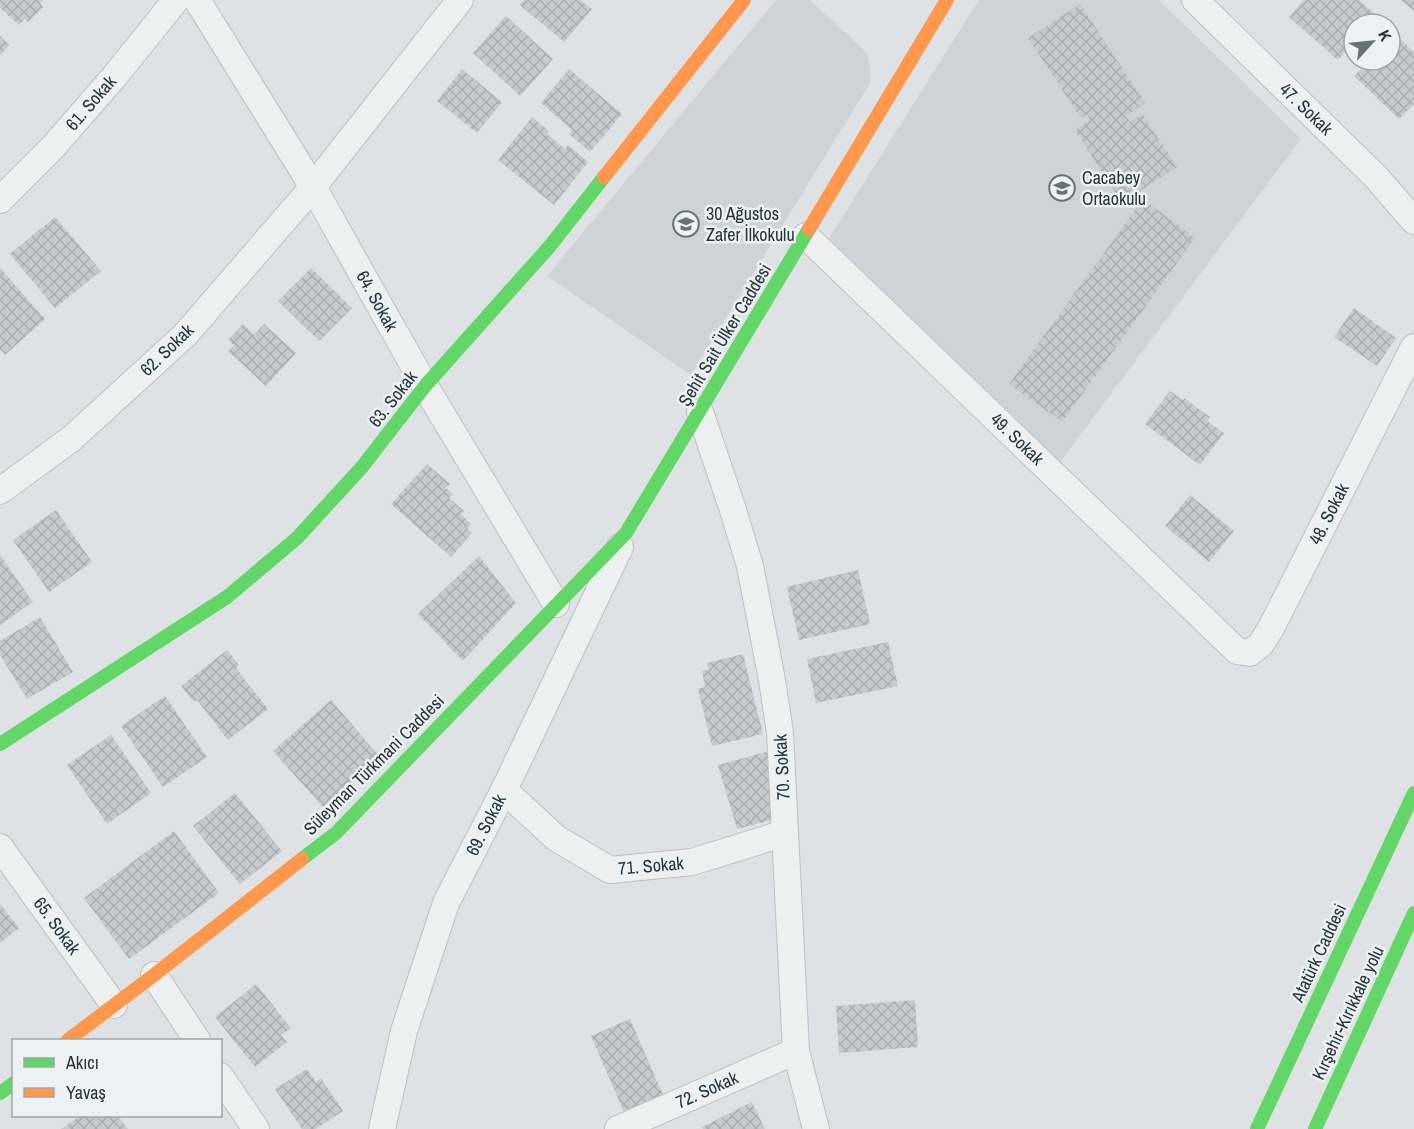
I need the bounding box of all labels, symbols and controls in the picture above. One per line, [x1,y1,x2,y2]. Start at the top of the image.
north arrow [1342,12,1402,72]
text: K [1373,26,1398,45]
street label: 61. Sokak [60,69,122,136]
street label: 47. Sokak [1274,77,1339,141]
place label: Cacabey Ortaokulu [1082,165,1146,211]
school or university icon: Cacabey Ortaokulu [1047,173,1077,203]
place label: 30 Ağustos Zafer İlkokulu [706,201,795,247]
school or university icon: 30 Ağustos Zafer İlkokulu [671,209,701,239]
street label: Şehit Sait Ülker Caddesi [672,259,777,411]
street label: 64. Sokak [351,266,405,336]
street label: 62. Sokak [134,317,199,381]
street label: 63. Sokak [363,365,423,432]
street label: 49. Sokak [985,407,1050,471]
street label: 48. Sokak [1303,478,1355,549]
street label: Süleyman Türkmani Caddesi [298,689,450,841]
street label: 70. Sokak [767,733,796,800]
street label: 69. Sokak [460,789,512,860]
street label: 71. Sokak [617,850,685,881]
street label: 65. Sokak [28,892,87,960]
street label: Atatürk Caddesi [1284,900,1352,1007]
street label: Kırşehir-Kırıkkale yolu [1306,942,1390,1084]
legend [12,1039,222,1117]
text: Akıcı [65,1050,99,1075]
street label: 72. Sokak [672,1065,742,1114]
text: Yavaş [66,1080,106,1105]

